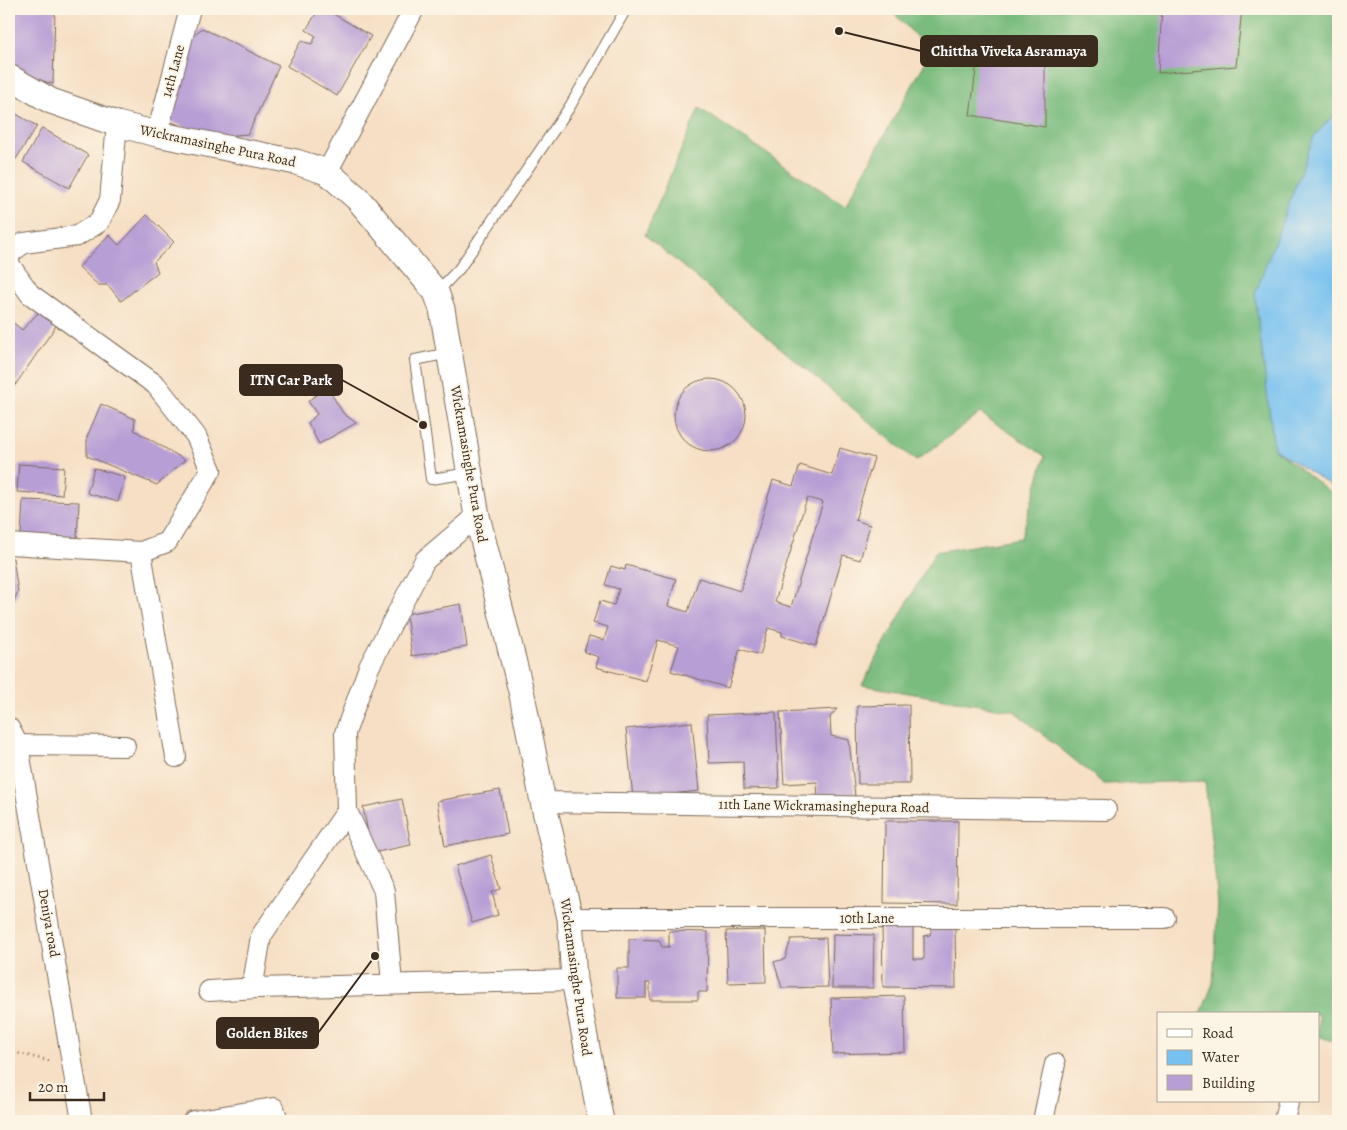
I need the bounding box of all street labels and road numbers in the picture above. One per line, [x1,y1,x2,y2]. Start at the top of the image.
street label: 14th Lane [157,43,189,99]
street label: Wickramasinghe Pura Road [137,120,298,172]
street label: Wickramasinghe Pura Road [446,383,492,544]
street label: 11th Lane Wickramasinghepura Road [719,795,930,817]
street label: Deniya road [34,887,64,959]
street label: Wickramasinghe Pura Road [555,896,597,1058]
street label: 10th Lane [840,909,894,928]

